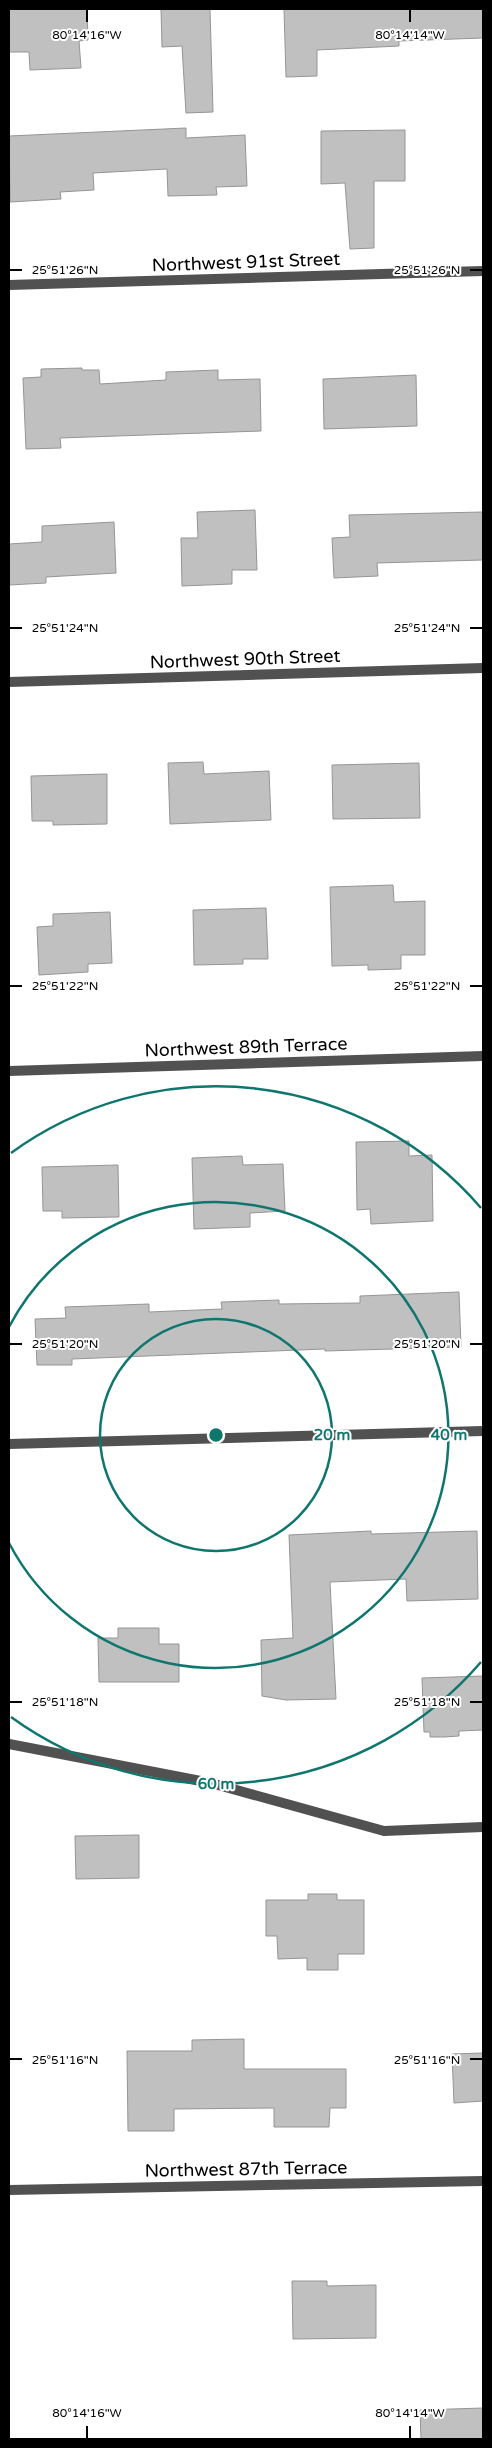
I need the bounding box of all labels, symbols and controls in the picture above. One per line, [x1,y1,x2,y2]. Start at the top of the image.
text: 80°14'16"W [52,28,122,42]
text: 80°14'14"W [375,28,445,42]
street label: Northwest 91st Street [152,248,341,276]
text: 25°51'26"N [32,263,98,277]
text: 25°51'26"N [394,263,460,277]
text: 25°51'24"N [32,621,98,635]
text: 25°51'24"N [394,621,460,635]
street label: Northwest 90th Street [149,645,341,673]
text: 25°51'22"N [32,979,98,993]
text: 25°51'22"N [394,979,460,993]
street label: Northwest 89th Terrace [144,1032,348,1062]
text: 25°51'20"N [32,1337,98,1351]
text: 25°51'20"N [394,1337,460,1351]
centre of rings [207,1426,225,1444]
text: 20 m [314,1426,350,1444]
text: 40 m [431,1426,467,1444]
text: 25°51'18"N [32,1695,98,1709]
text: 25°51'18"N [394,1695,460,1709]
text: 60 m [198,1775,234,1793]
text: 25°51'16"N [32,2053,98,2067]
text: 25°51'16"N [394,2053,460,2067]
street label: Northwest 87th Terrace [144,2156,348,2182]
text: 80°14'16"W [52,2406,122,2420]
text: 80°14'14"W [375,2406,445,2420]

